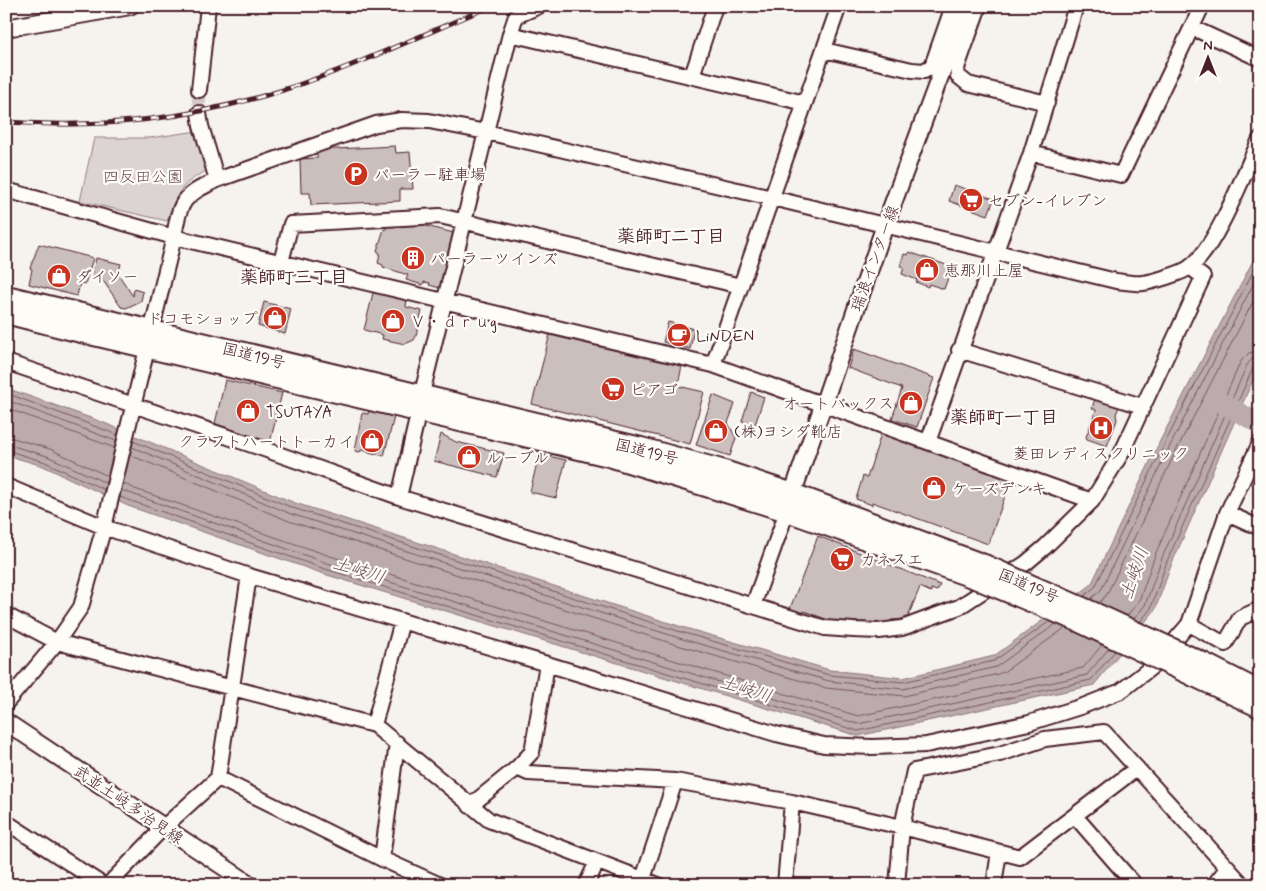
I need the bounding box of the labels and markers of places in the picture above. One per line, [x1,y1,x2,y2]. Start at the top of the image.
parking icon: パーラー駐車場 [343,161,369,187]
place label: パーラー駐車場 [374,165,486,186]
supermarket icon: セブン-イレブン [958,187,984,213]
place label: セブン-イレブン [988,191,1107,212]
building icon: パーラーツインズ [400,245,426,271]
place label: パーラーツインズ [430,249,558,270]
shop icon: 恵那川上屋 [914,257,940,283]
place label: 恵那川上屋 [944,261,1024,282]
shop icon: ダイソー [46,263,72,289]
place label: ダイソー [76,267,138,288]
shop icon: ドコモショップ [262,305,288,331]
shop icon: Ｖ・ｄｒｕg [380,308,406,334]
place label: ドコモショップ [147,309,258,330]
place label: Ｖ・ｄｒｕg [410,312,497,333]
cafe icon: LiNDEN [666,322,692,348]
place label: LiNDEN [696,326,754,347]
supermarket icon: ピアゴ [600,376,626,402]
place label: ピアゴ [630,380,678,401]
shop icon: オートバックス [898,390,924,416]
place label: オートバックス [782,394,894,415]
shop icon: TSUTAYA [235,398,261,424]
place label: TSUTAYA [266,402,333,423]
hospital icon: 菱田レディスクリニック [1088,415,1114,441]
shop icon: (株)ヨシダ靴店 [703,418,729,444]
place label: (株)ヨシダ靴店 [734,422,843,443]
shop icon: クラフトハートトーカイ [359,428,385,454]
place label: クラフトハートトーカイ [178,432,354,453]
shop icon: ルーブル [456,444,482,470]
place label: 菱田レディスクリニック [1013,444,1189,465]
place label: ルーブル [486,448,549,469]
shop icon: ケーズデンキ [921,475,947,501]
place label: ケーズデンキ [952,479,1047,500]
supermarket icon: カネスエ [829,546,855,572]
place label: カネスエ [860,550,923,571]

